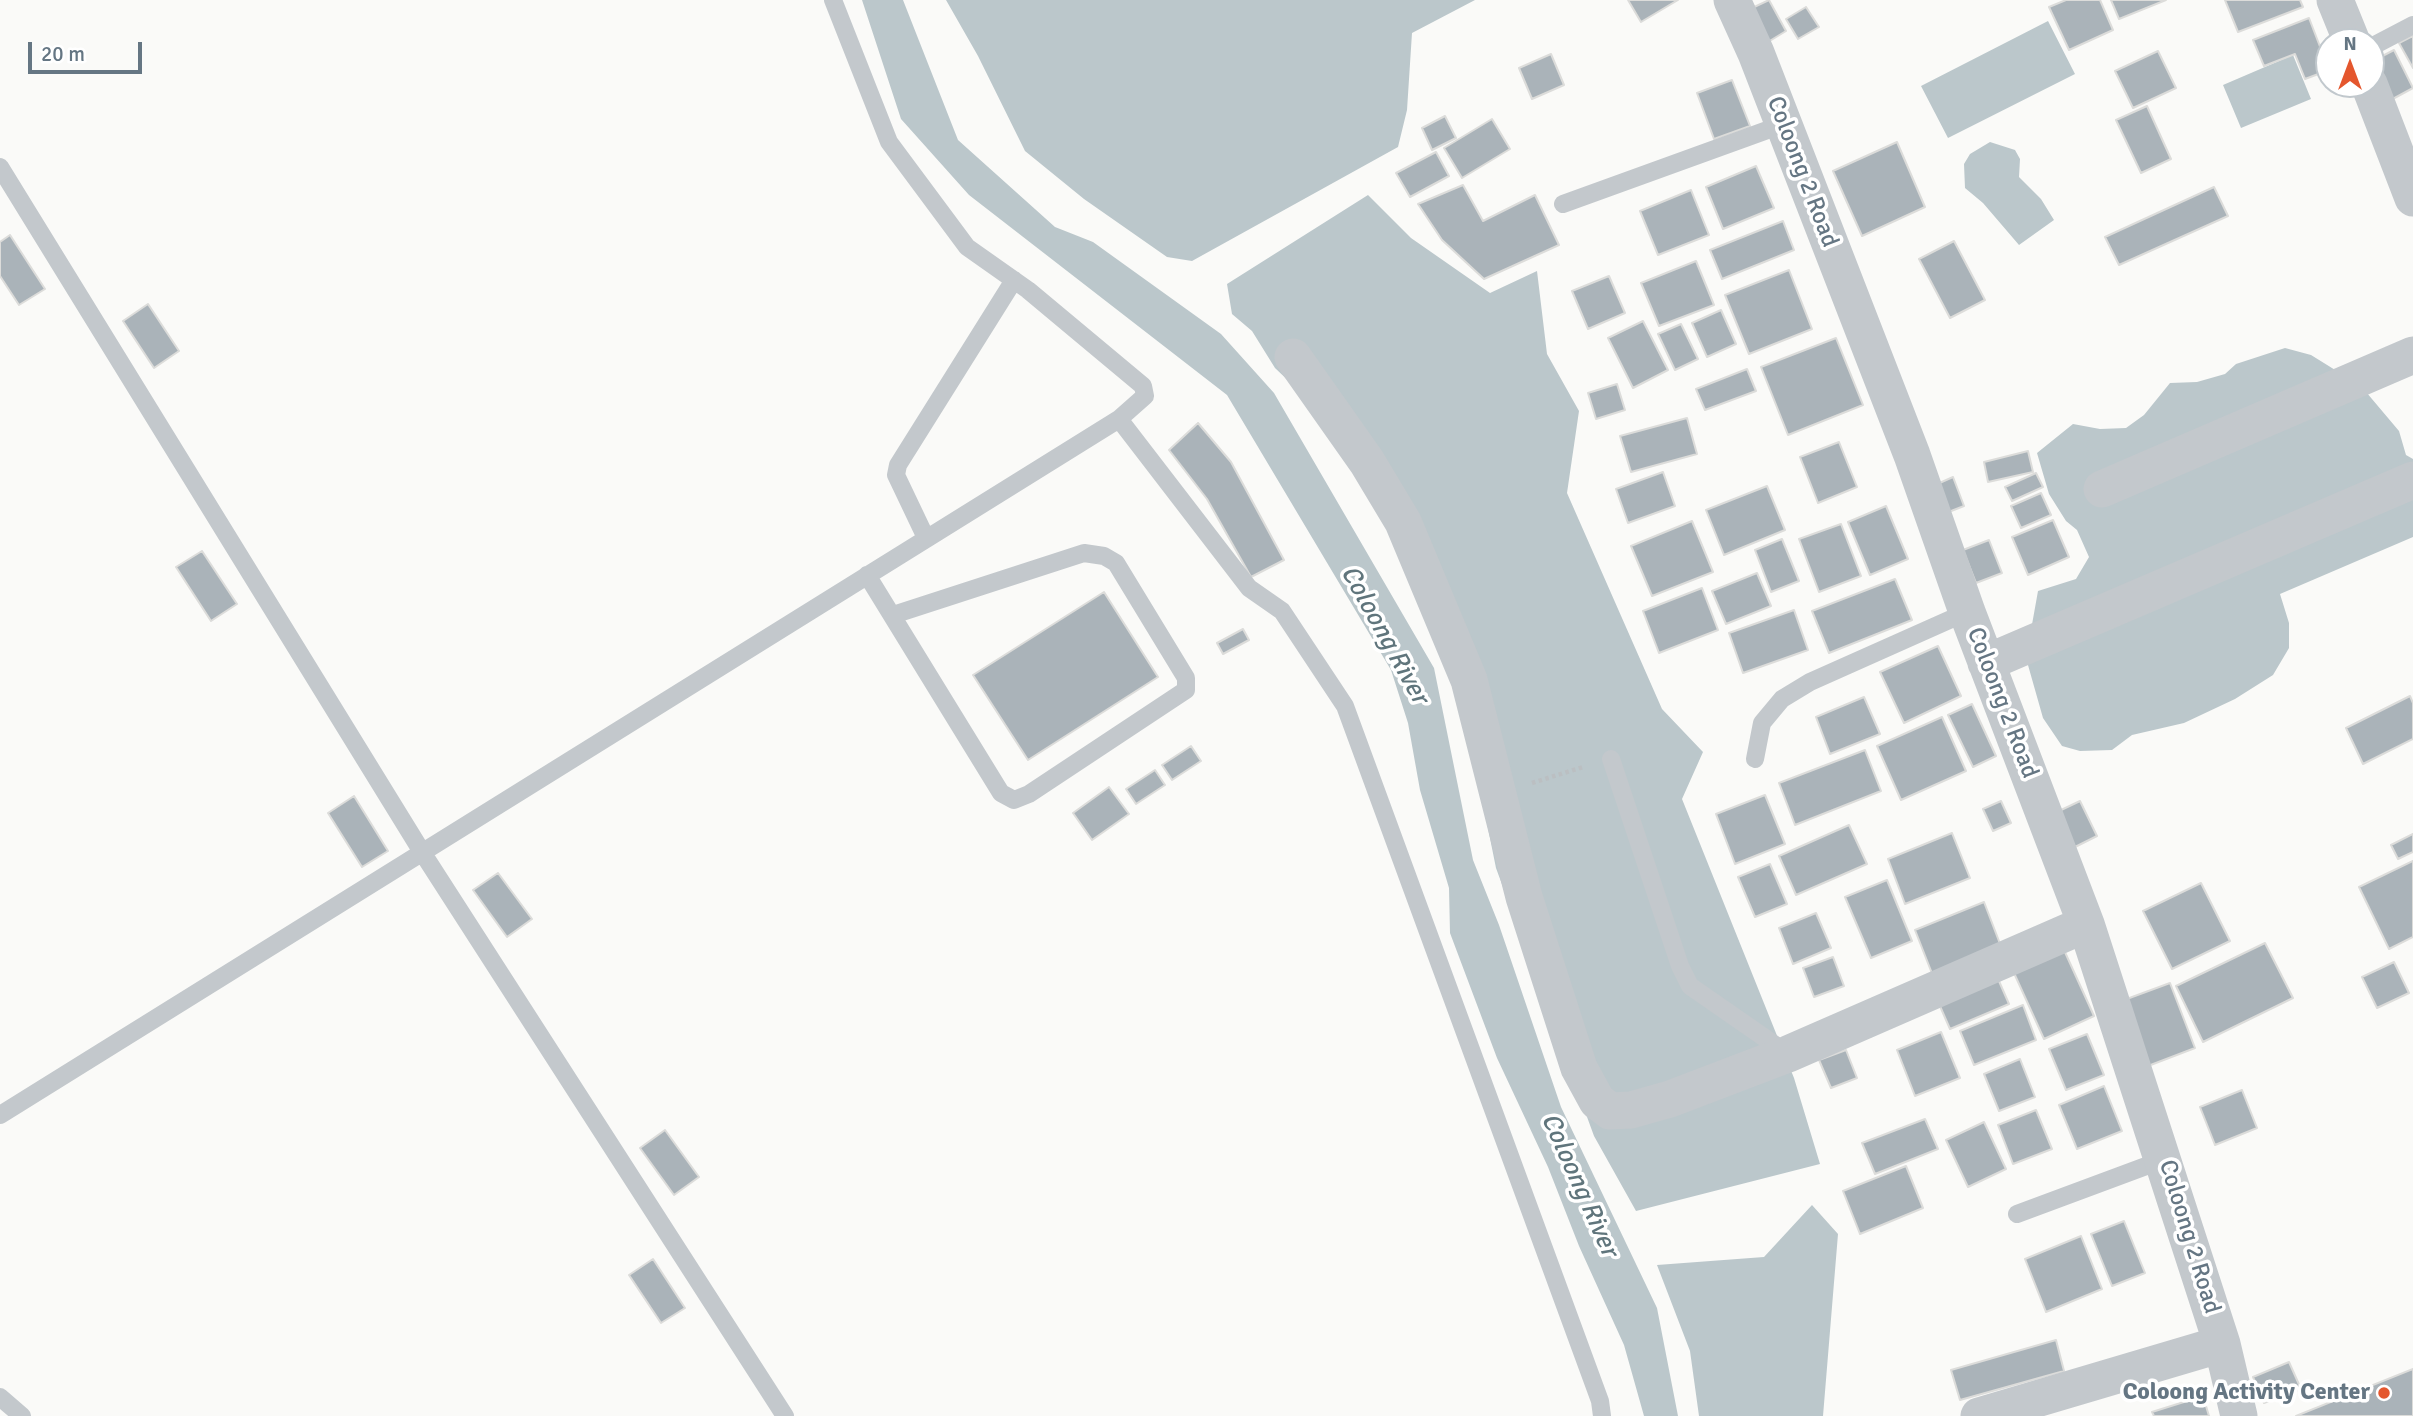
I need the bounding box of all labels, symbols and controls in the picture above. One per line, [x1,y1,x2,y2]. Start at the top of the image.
scale bar [32,28,145,72]
north arrow [2315,28,2385,98]
text: N [2343,32,2357,56]
text: 20 m [41,41,85,67]
street label: Coloong 2 Road [1760,93,1844,251]
water label: Coloong River [1333,560,1435,710]
street label: Coloong 2 Road [1960,624,2044,782]
water label: Coloong River [1534,1109,1624,1261]
street label: Coloong 2 Road [2152,1157,2226,1317]
place label: Coloong Activity Center [2123,1379,2370,1407]
marker: Coloong Activity Center [2376,1385,2392,1401]

